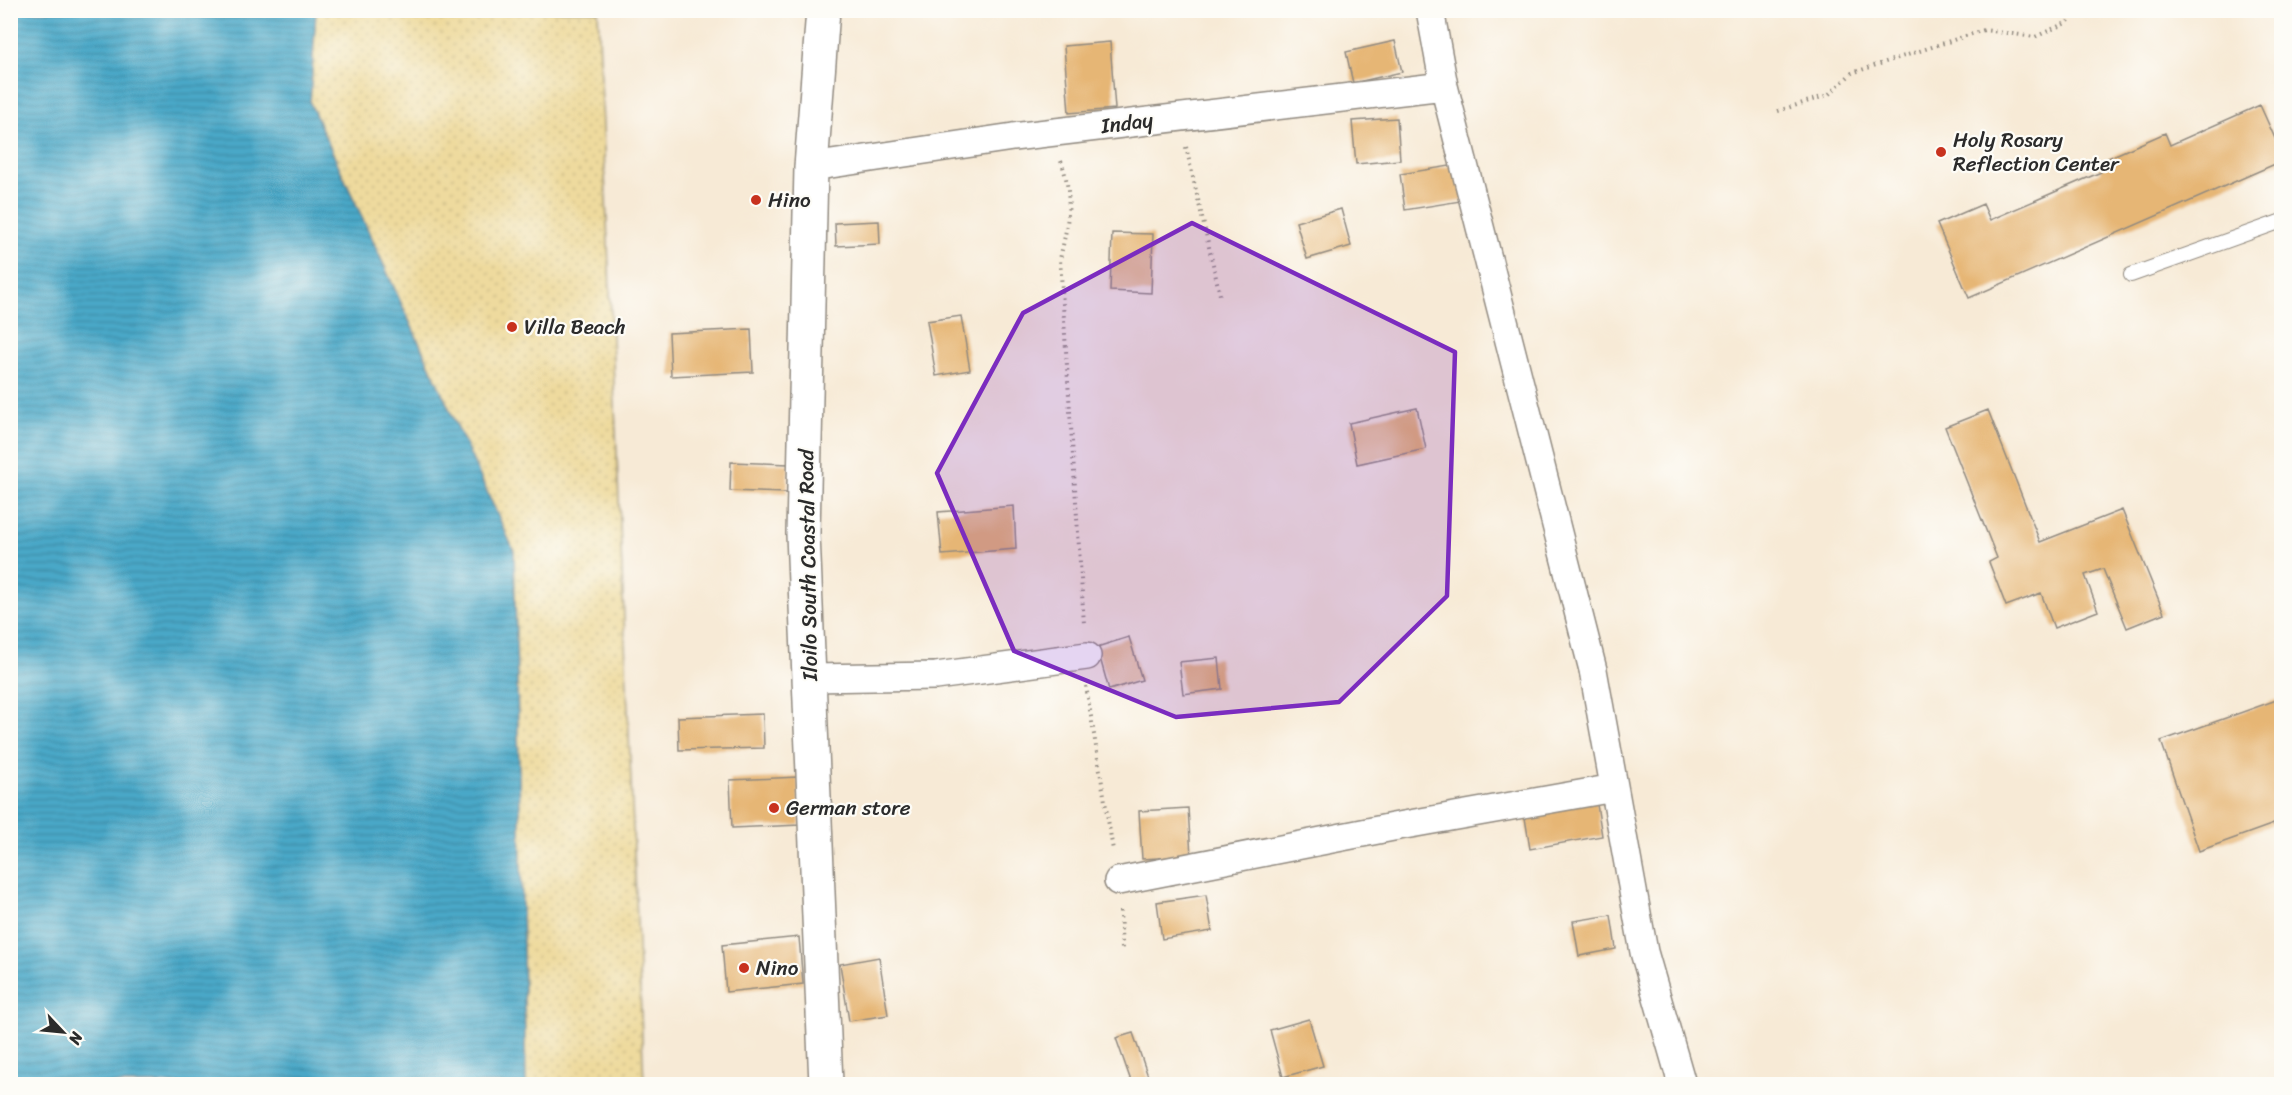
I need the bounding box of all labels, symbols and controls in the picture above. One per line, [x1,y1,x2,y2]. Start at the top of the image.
street label: Inday [1098,101,1155,145]
place label: Holy Rosary Reflection Center [1953,121,2120,183]
marker: Holy Rosary Reflection Center [1934,145,1948,159]
place label: Hino [768,181,811,219]
marker: Hino [749,193,763,207]
place label: Villa Beach [524,308,626,346]
marker: Villa Beach [505,320,519,334]
street label: Iloilo South Coastal Road [787,447,829,682]
place label: German store [786,789,911,827]
marker: German store [767,801,781,815]
place label: Nino [756,949,799,987]
marker: Nino [737,961,751,975]
north arrow [33,1002,93,1062]
text: N [60,1026,92,1051]

